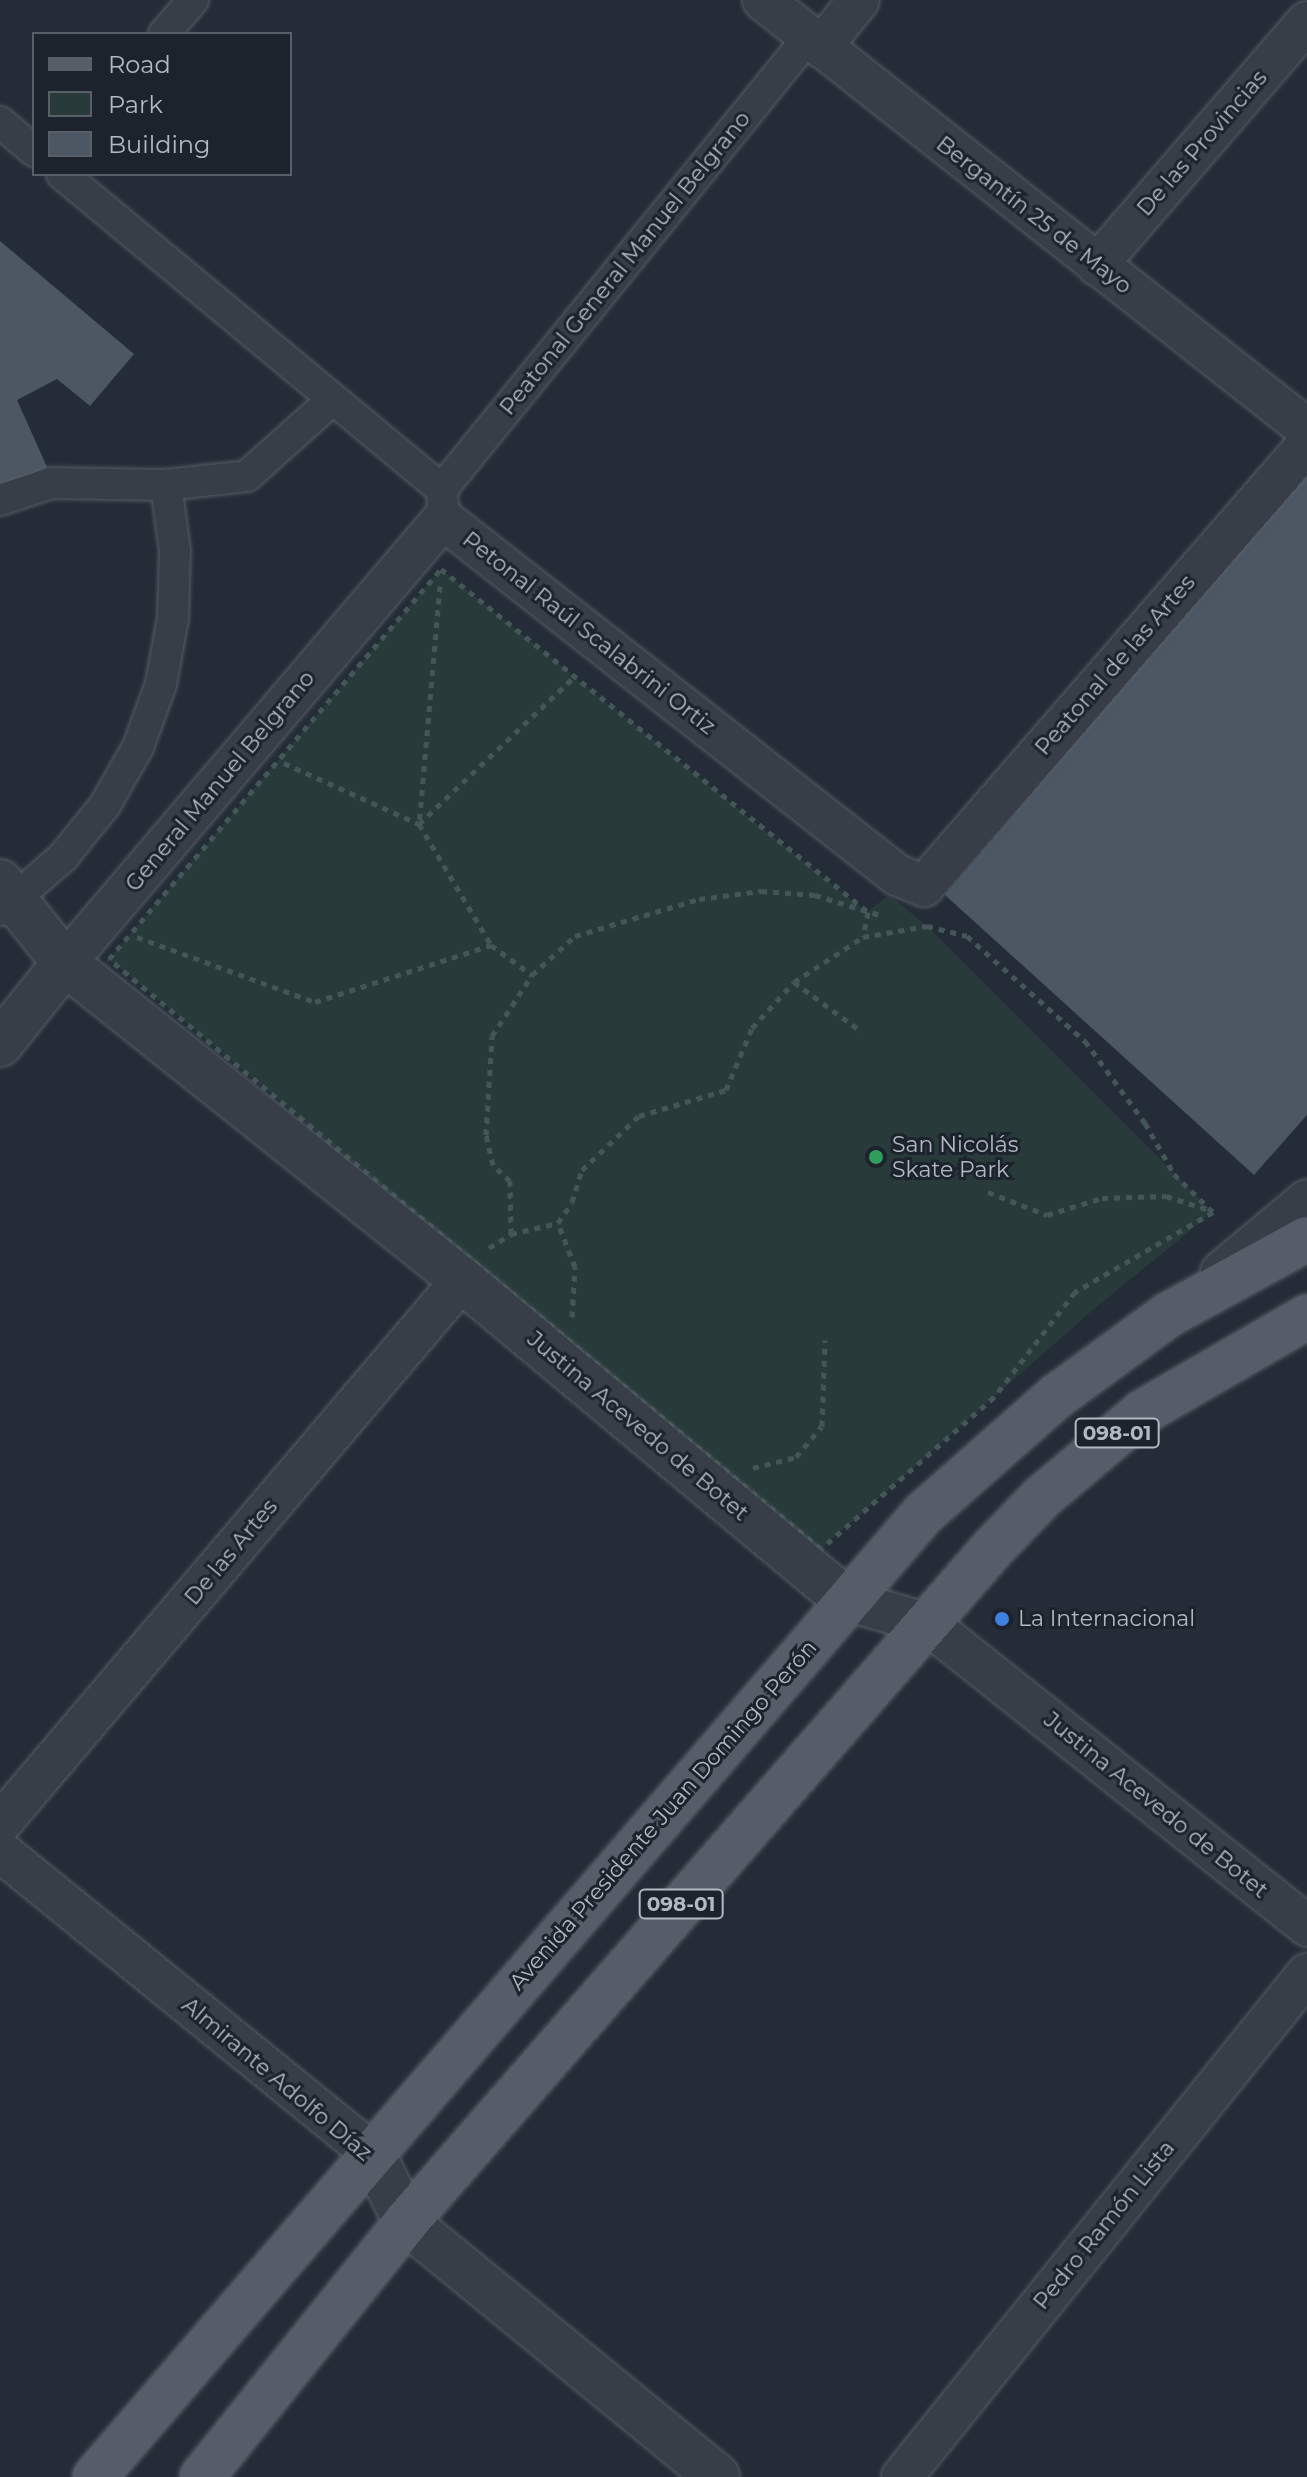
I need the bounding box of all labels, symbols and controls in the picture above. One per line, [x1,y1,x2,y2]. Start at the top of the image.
legend [32,32,292,176]
text: Road [108,50,171,79]
street label: De las Provincias [1132,65,1272,221]
text: Park [108,90,163,119]
street label: Peatonal General Manuel Belgrano [494,106,756,420]
text: Building [108,130,211,159]
street label: Bergantín 25 de Mayo [931,131,1137,299]
street label: Petonal Raúl Scalabrini Ortiz [457,526,721,740]
street label: Peatonal de las Artes [1030,569,1200,761]
street label: General Manuel Belgrano [120,665,320,897]
place label: San Nicolás Skate Park [892,1131,1019,1182]
marker: San Nicolás Skate Park [867,1148,885,1166]
street label: Justina Acevedo de Botet [522,1326,754,1526]
road number: 098-01 [1073,1417,1161,1449]
street label: De las Artes [179,1494,283,1610]
place label: La Internacional [1018,1606,1195,1632]
marker: La Internacional [993,1610,1011,1628]
street label: Avenida Presidente Juan Domingo Perón [504,1635,822,1995]
street label: Justina Acevedo de Botet [1039,1707,1273,1903]
road number: 098-01 [637,1888,725,1920]
street label: Almirante Adolfo Díaz [177,1992,377,2166]
street label: Pedro Ramón Lista [1028,2135,1180,2315]

